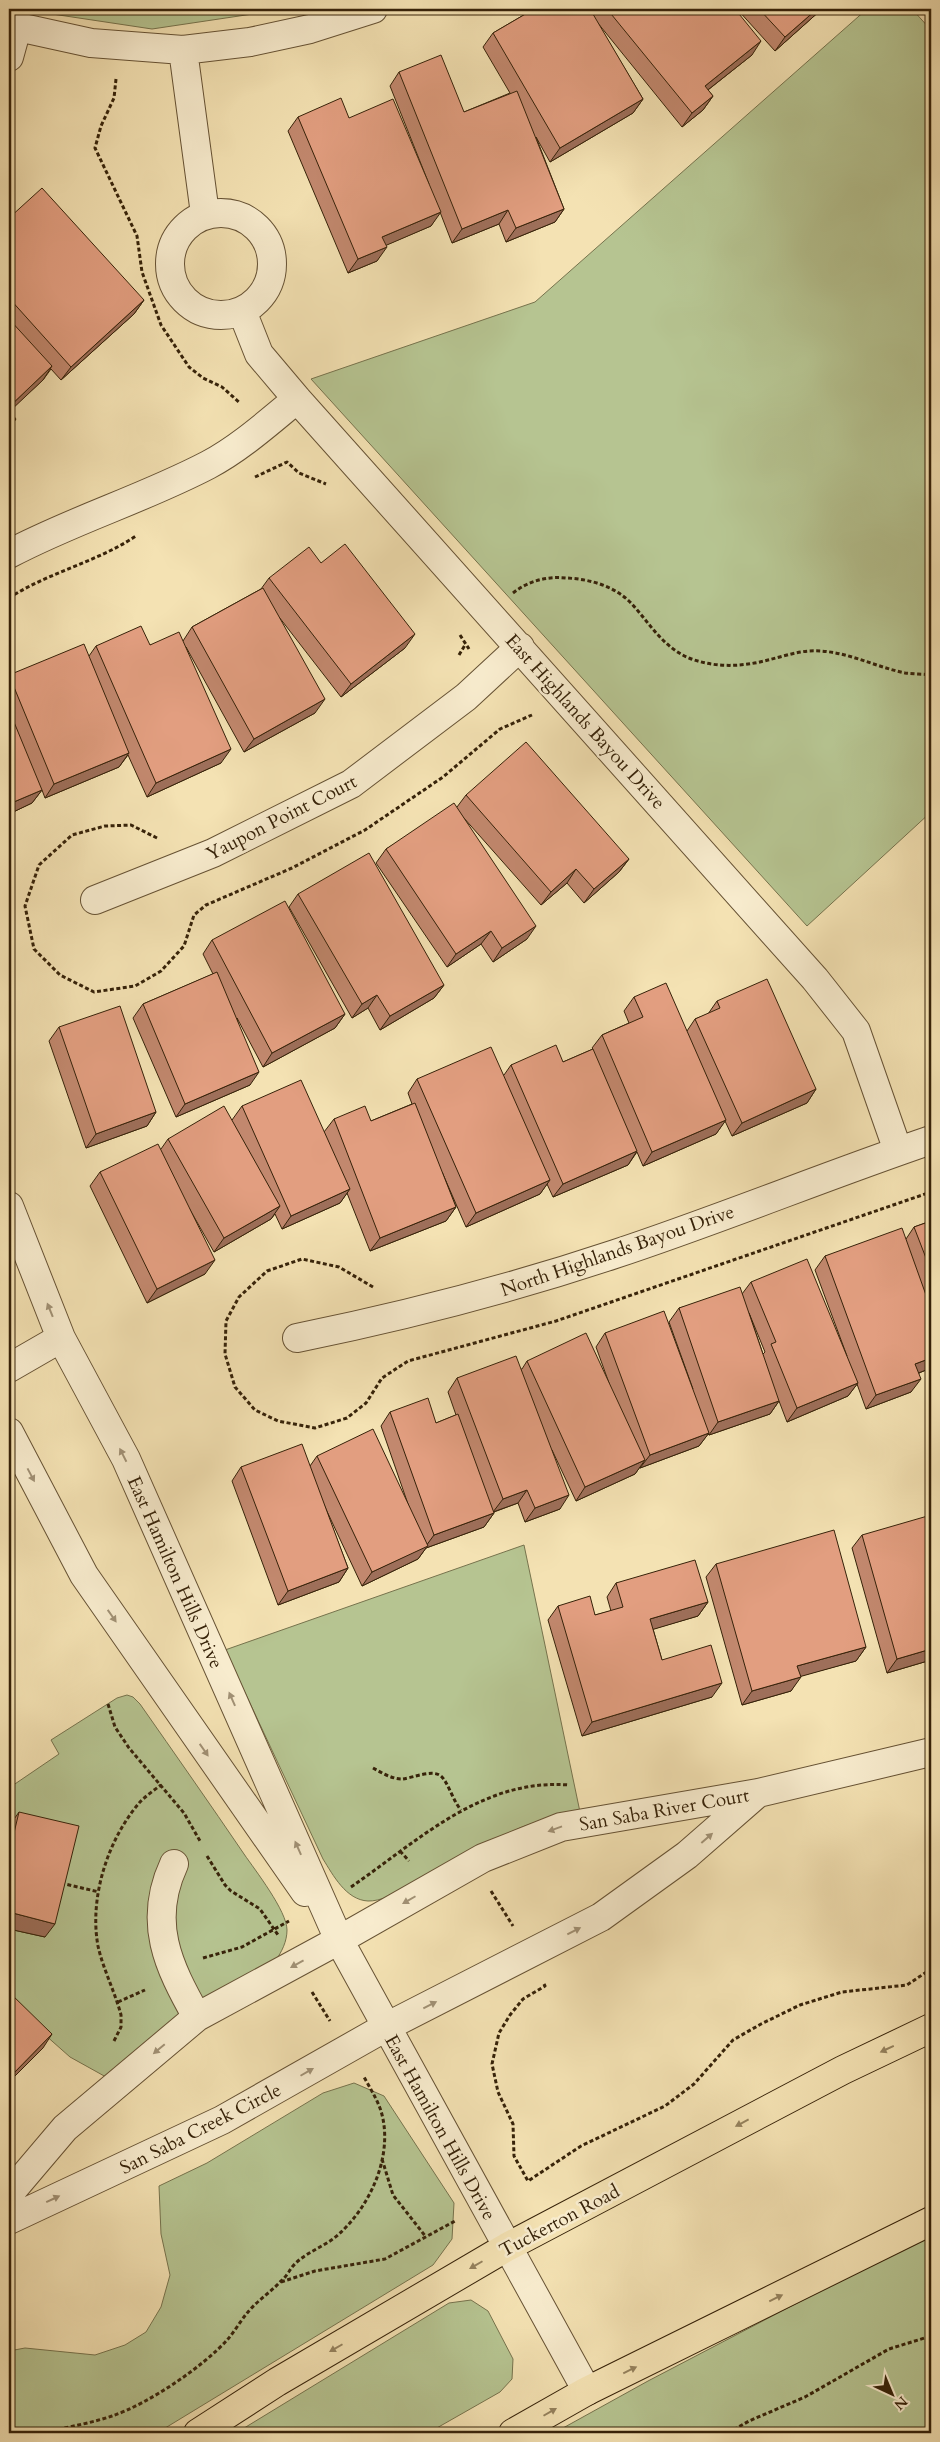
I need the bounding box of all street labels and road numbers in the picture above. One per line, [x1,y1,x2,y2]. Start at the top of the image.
street label: East Highlands Bayou Drive [499,628,671,815]
street label: Yaupon Point Court [202,769,361,867]
street label: North Highlands Bayou Drive [497,1199,738,1303]
street label: East Hamilton Hills Drive [121,1472,229,1673]
street label: San Saba River Court [577,1782,751,1838]
street label: East Hamilton Hills Drive [378,2030,502,2225]
street label: San Saba Creek Circle [115,2077,286,2181]
street label: Tuckerton Road [495,2178,624,2264]

